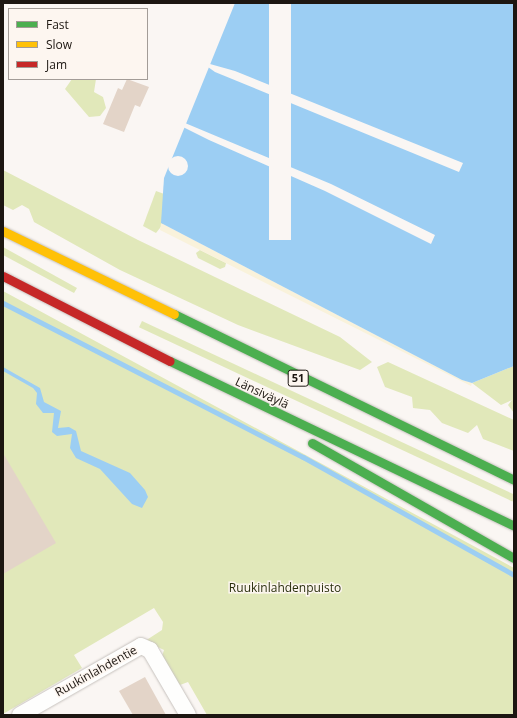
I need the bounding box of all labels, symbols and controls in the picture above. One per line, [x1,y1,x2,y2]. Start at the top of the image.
legend [8,8,148,80]
text: Fast [46,16,69,33]
text: Slow [46,36,72,53]
text: Jam [46,56,67,73]
road number: 51 [287,369,309,387]
street label: Länsiväylä [233,374,291,412]
park label: Ruukinlahdenpuisto [229,581,341,595]
street label: Ruukinlahdentie [53,643,139,699]

